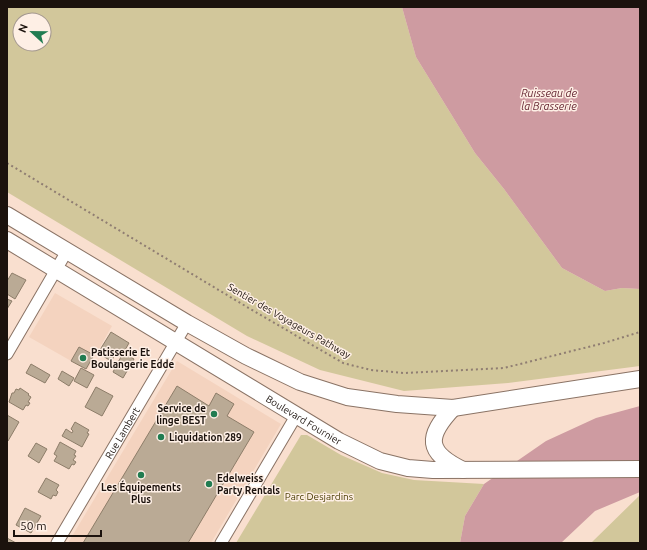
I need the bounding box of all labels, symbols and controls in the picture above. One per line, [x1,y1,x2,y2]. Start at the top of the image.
north arrow [12,12,52,52]
text: N [16,22,30,34]
water label: Ruisseau de la Brasserie [521,87,578,112]
street label: Sentier des Voyageurs Pathway [226,281,353,361]
place label: Patisserie Et Boulangerie Edde [91,347,174,370]
marker: Patisserie Et Boulangerie Edde [78,353,88,363]
street label: Boulevard Fournier [264,393,343,447]
place label: Service de linge BEST [156,403,206,426]
street label: Rue Lambert [103,405,142,460]
marker: Service de linge BEST [209,409,219,419]
marker: Liquidation 289 [156,432,166,442]
place label: Liquidation 289 [169,432,242,443]
marker: Les Équipements Plus [136,470,146,480]
place label: Edelweiss Party Rentals [217,473,280,496]
marker: Edelweiss Party Rentals [204,479,214,489]
place label: Les Équipements Plus [101,480,181,505]
park label: Parc Desjardins [285,491,353,502]
scale bar [14,512,101,538]
text: 50 m [20,519,47,532]

